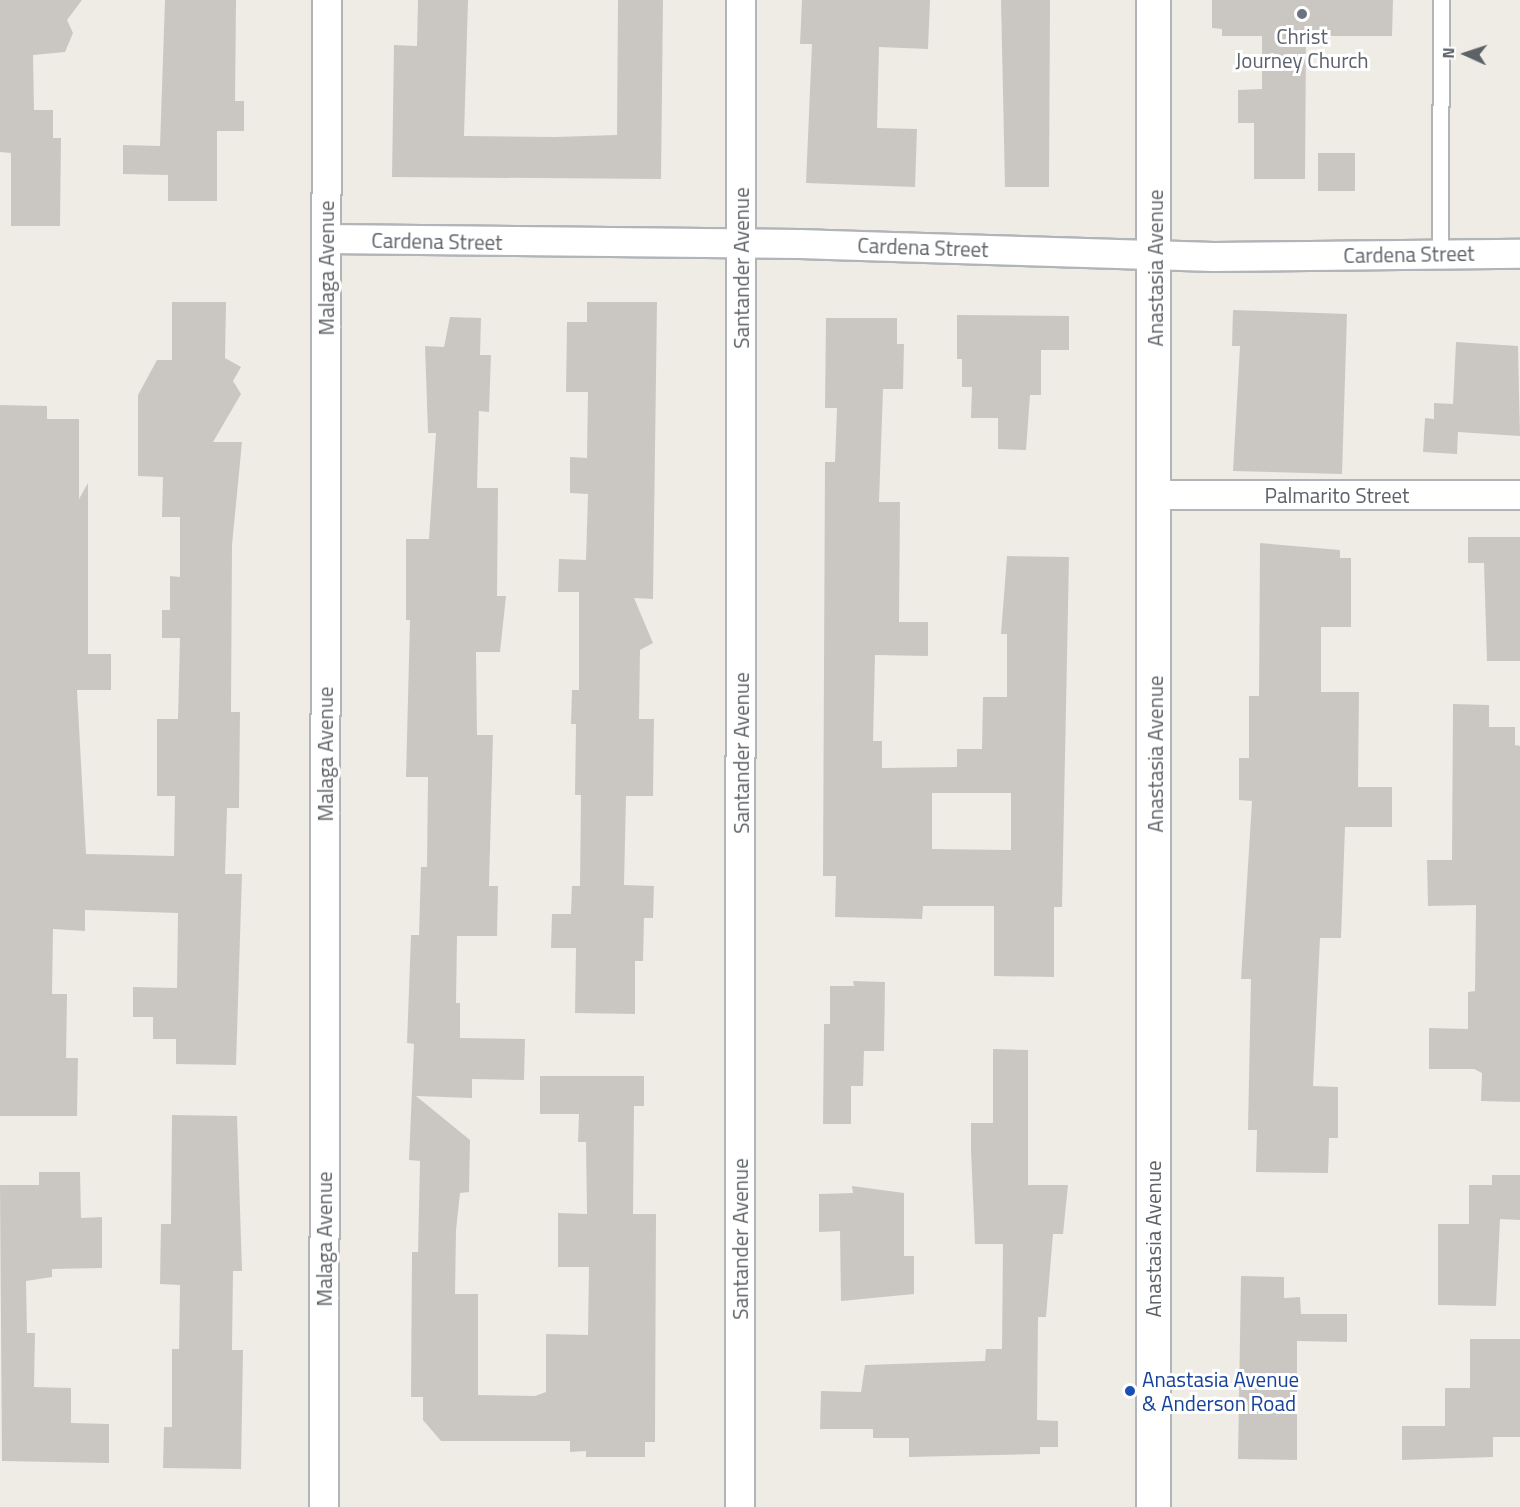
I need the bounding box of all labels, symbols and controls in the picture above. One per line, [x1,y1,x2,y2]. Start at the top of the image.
marker: Christ Journey Church [1295,7,1309,21]
place label: Christ Journey Church [1235,23,1369,73]
north arrow [1436,24,1496,84]
text: N [1436,47,1460,59]
street label: Santander Avenue [728,187,754,349]
street label: Anastasia Avenue [1142,189,1168,347]
street label: Malaga Avenue [313,200,339,336]
street label: Cardena Street [371,227,503,255]
street label: Cardena Street [857,232,989,262]
street label: Cardena Street [1343,240,1475,268]
street label: Palmarito Street [1265,482,1409,508]
street label: Santander Avenue [728,672,754,834]
street label: Anastasia Avenue [1142,675,1168,833]
street label: Malaga Avenue [312,686,338,822]
street label: Santander Avenue [727,1158,753,1320]
street label: Anastasia Avenue [1140,1160,1166,1318]
street label: Malaga Avenue [311,1171,337,1307]
place label: Anastasia Avenue & Anderson Road [1142,1366,1299,1416]
marker: Anastasia Avenue & Anderson Road [1123,1384,1137,1398]

